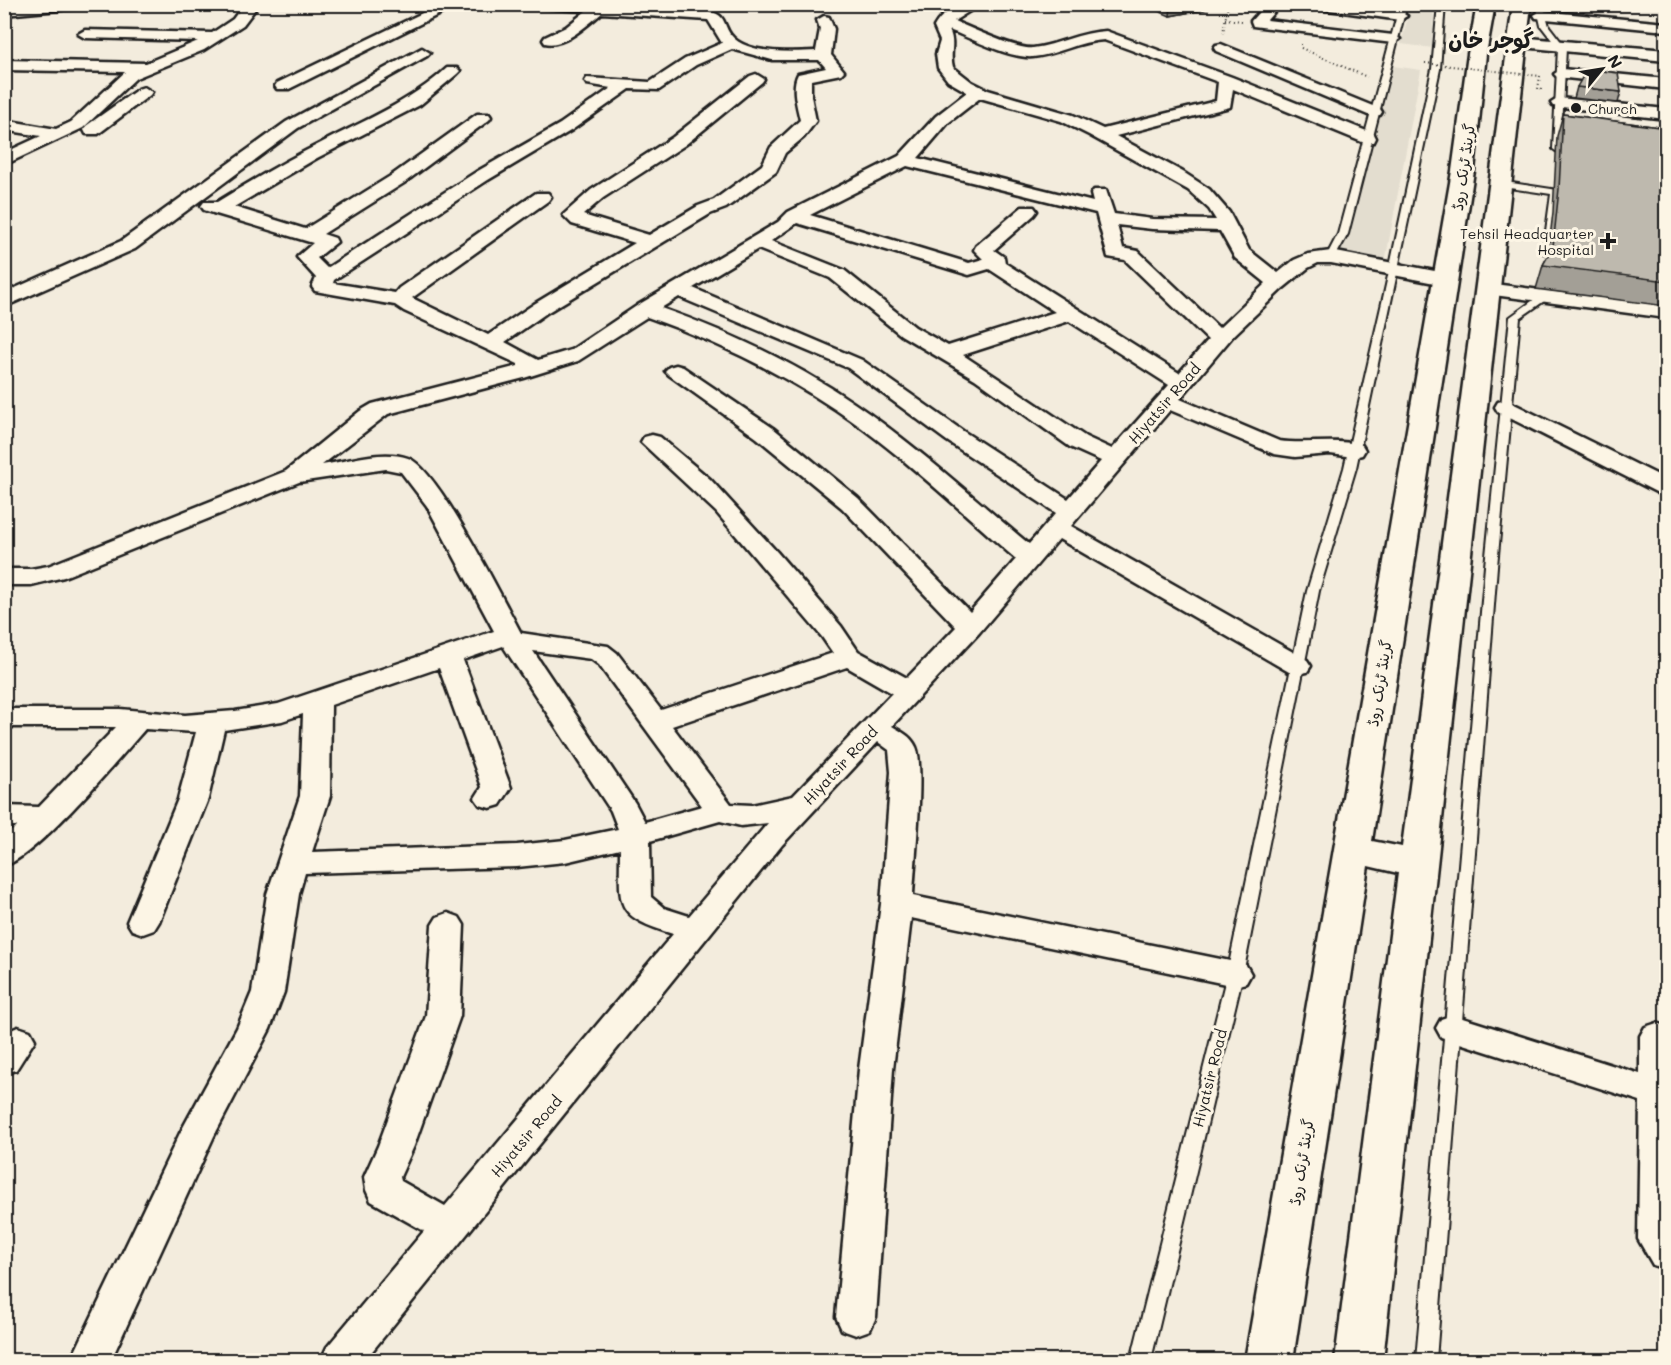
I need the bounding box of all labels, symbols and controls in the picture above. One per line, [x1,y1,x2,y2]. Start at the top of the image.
district label: گوجر خان [1448,25,1534,54]
north arrow [1572,39,1632,99]
text: N [1603,51,1628,72]
place label: Church [1588,99,1637,118]
marker: Church [1569,101,1583,115]
street label: گرینڈ ٹرنک روڈ [1447,122,1479,212]
place label: Tehsil Headquarter Hospital [1460,224,1594,259]
marker: Tehsil Headquarter Hospital [1599,232,1617,250]
street label: Hiyatsir Road [1123,358,1205,448]
street label: گرینڈ ٹرنک روڈ [1362,638,1396,728]
street label: Hiyatsir Road [798,721,882,809]
street label: Hiyatsir Road [1187,1027,1231,1129]
street label: Hiyatsir Road [486,1091,566,1181]
street label: گرینڈ ٹرنک روڈ [1284,1117,1318,1207]

